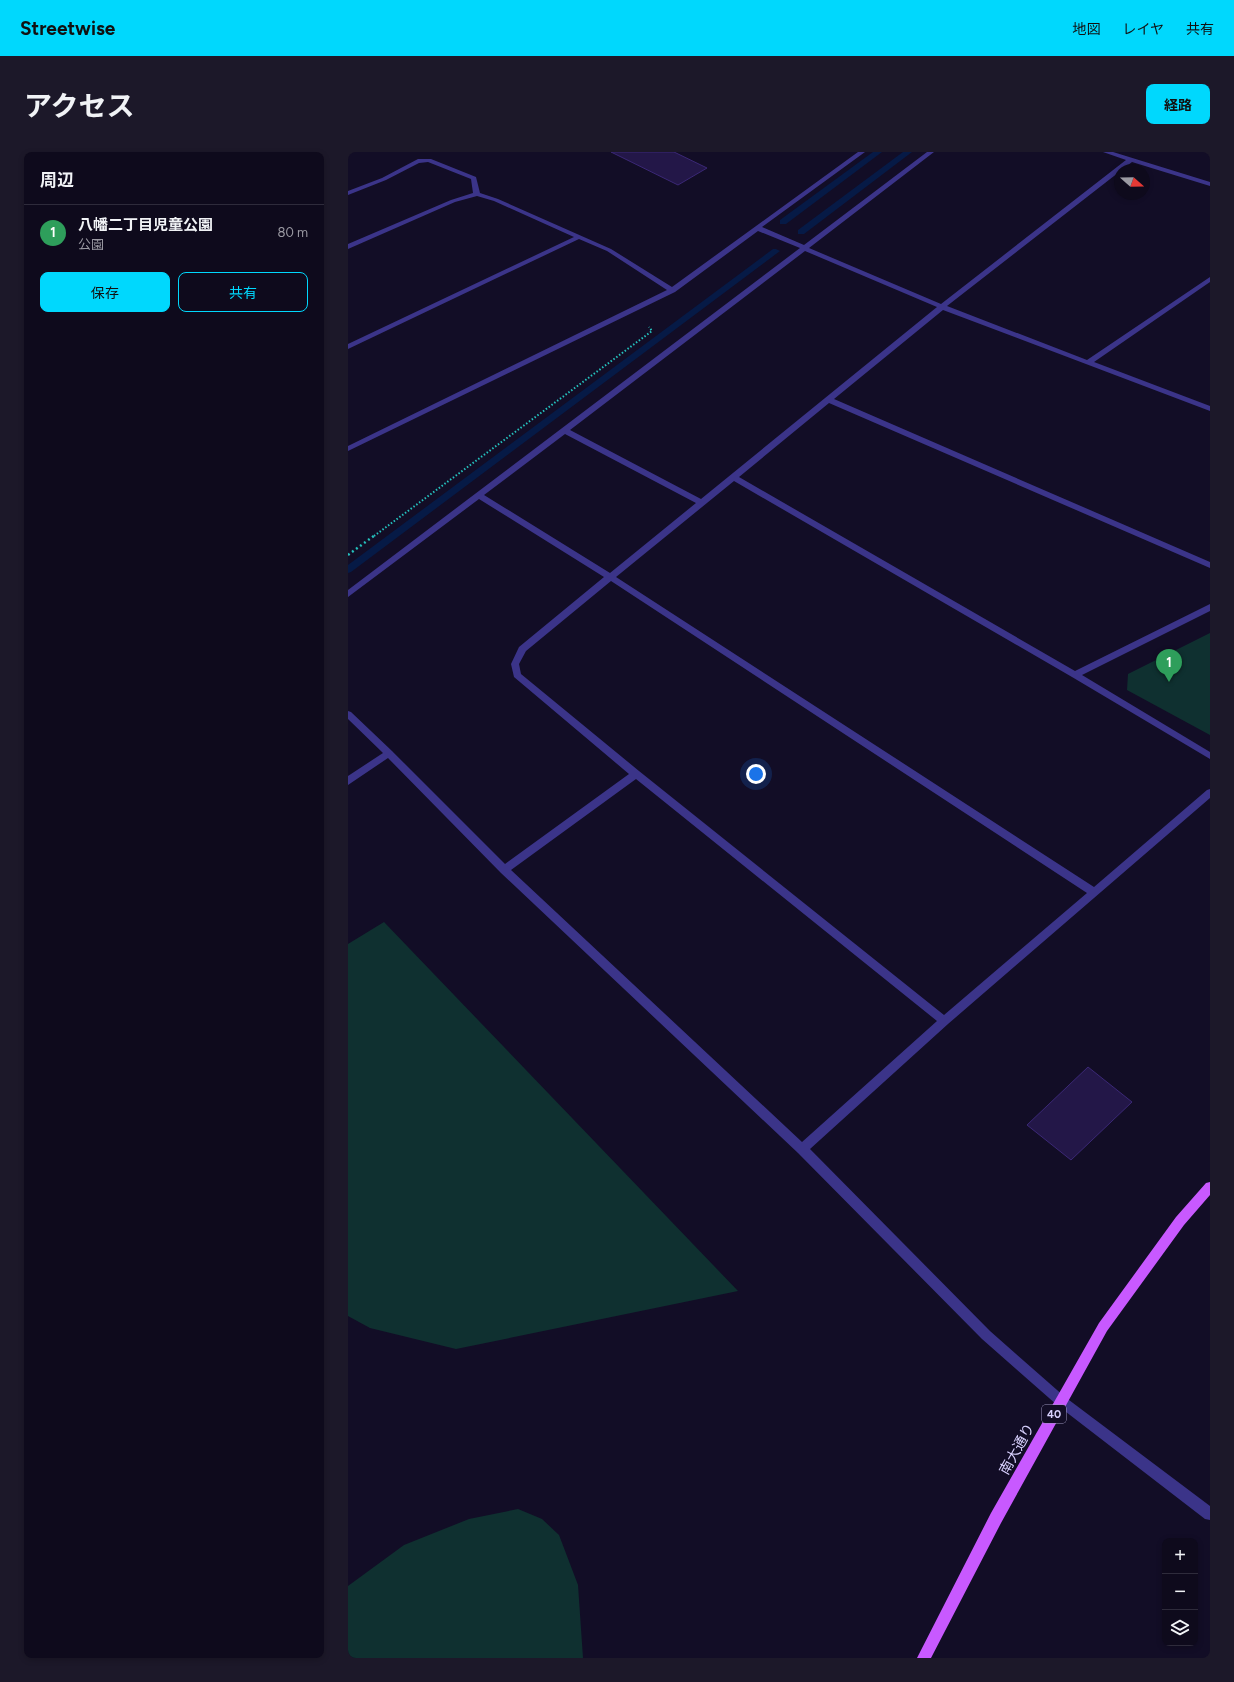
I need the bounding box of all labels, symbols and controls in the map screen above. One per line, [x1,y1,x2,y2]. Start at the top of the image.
text: Streetwise [20,17,115,40]
text: 地図 [1072,21,1100,38]
text: レイヤ [1122,21,1164,38]
text: 共有 [1186,21,1214,38]
button: 経路 [1146,84,1210,124]
text: アクセス [24,89,135,123]
north arrow [1114,164,1150,200]
text: 周辺 [40,170,74,190]
text: 八幡二丁目児童公園 [78,216,213,234]
text: 1 [50,225,56,240]
text: 80 m [277,225,308,240]
text: 公園 [78,237,104,252]
button: 保存 [40,272,170,312]
button: 共有 [178,272,308,312]
pin: 1 [1156,649,1182,682]
your location [746,764,766,784]
road number: 40 [1042,1405,1066,1423]
street label: 南大通り [996,1420,1038,1478]
map controls [1162,1538,1198,1646]
button: + [1162,1538,1198,1574]
button: − [1162,1574,1198,1610]
button: layers [1162,1610,1198,1646]

